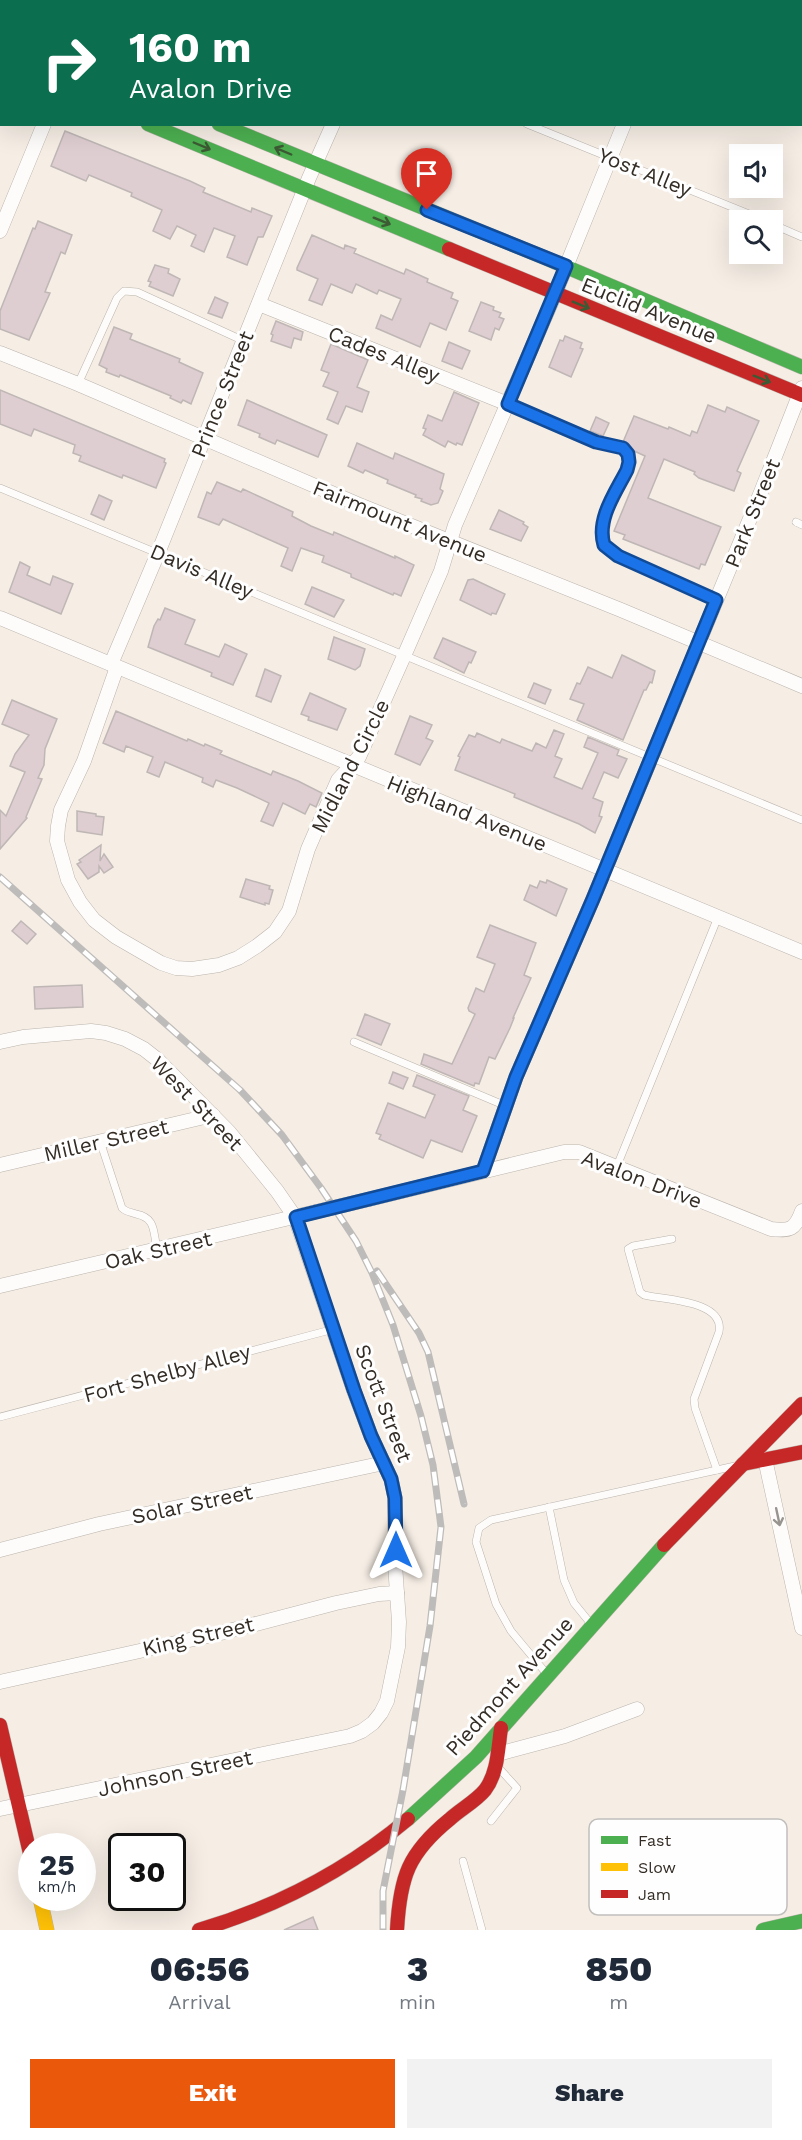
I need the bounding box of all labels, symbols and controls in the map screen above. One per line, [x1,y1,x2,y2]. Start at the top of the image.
text: 160 m [129,23,252,72]
icon: right [30,24,108,102]
text: Avalon Drive [129,73,292,105]
one-way arrow [193,141,211,152]
street label: Yost Alley [595,142,695,202]
map controls [729,144,783,264]
button: sound [729,144,783,198]
one-way arrow [274,145,292,156]
pin [401,148,452,210]
icon: arrive [410,157,443,190]
button: search [729,210,783,264]
one-way arrow [373,216,391,227]
street label: Euclid Avenue [578,272,720,348]
one-way arrow [572,300,590,311]
street label: Cades Alley [325,320,444,388]
street label: Prince Street [185,327,259,461]
one-way arrow [752,374,771,385]
street label: Park Street [719,455,785,571]
street label: Fairmount Avenue [309,475,491,567]
street label: Davis Alley [147,538,258,604]
street label: Midland Circle [306,695,394,837]
street label: Highland Avenue [383,770,551,856]
street label: West Street [146,1050,248,1156]
street label: Miller Street [41,1113,171,1166]
street label: Avalon Drive [578,1145,706,1213]
street label: Oak Street [102,1225,214,1274]
street label: Fort Shelby Alley [81,1339,253,1407]
street label: Scott Street [350,1341,418,1466]
street label: Solar Street [129,1479,255,1529]
one-way arrow [772,1507,784,1526]
position arrow [364,1518,428,1582]
street label: King Street [140,1611,256,1661]
street label: Piedmont Avenue [440,1611,578,1761]
street label: Johnson Street [95,1744,255,1802]
legend [589,1819,787,1915]
text: Fast [638,1831,671,1850]
speed limit sign: 30 [108,1833,186,1911]
text: 25 [39,1847,75,1882]
text: Slow [638,1858,676,1877]
text: km/h [38,1878,76,1896]
text: Jam [638,1885,671,1904]
text: 06:56 [150,1948,249,1990]
text: 3 [407,1948,428,1990]
text: 850 [585,1948,652,1990]
text: Arrival [168,1990,231,2014]
text: min [399,1990,436,2014]
text: m [609,1990,628,2014]
button: Exit [30,2059,395,2128]
button: Share [407,2059,772,2128]

